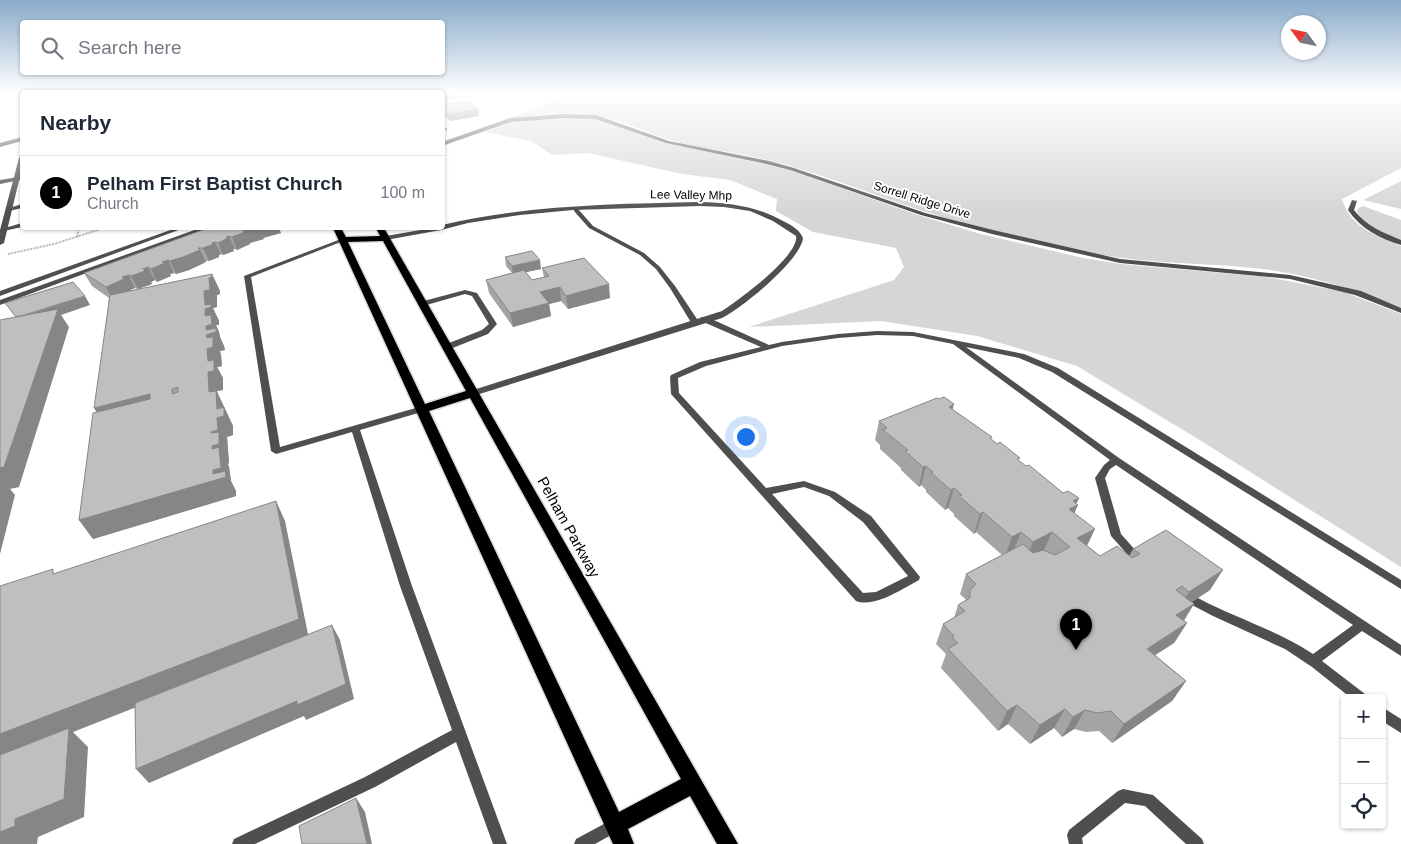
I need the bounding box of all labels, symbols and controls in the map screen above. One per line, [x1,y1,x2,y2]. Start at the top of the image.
north arrow [1281,15,1326,60]
search box [20,20,445,75]
icon: search [38,34,66,62]
text: Search here [78,37,182,58]
text: Nearby [40,111,111,134]
text: Pelham First Baptist Church [87,173,343,194]
street label: Sorrell Ridge Drive [872,179,973,222]
text: 1 [52,184,60,201]
text: 100 m [381,184,425,201]
street label: Lee Valley Mhp [650,187,732,203]
text: Church [87,195,139,212]
your location [733,424,759,450]
street label: Pelham Parkway [534,474,604,581]
pin: 1 [1060,609,1092,650]
map controls [1341,694,1386,829]
button: + [1341,694,1386,739]
button: − [1341,739,1386,784]
button: locate [1341,784,1386,829]

